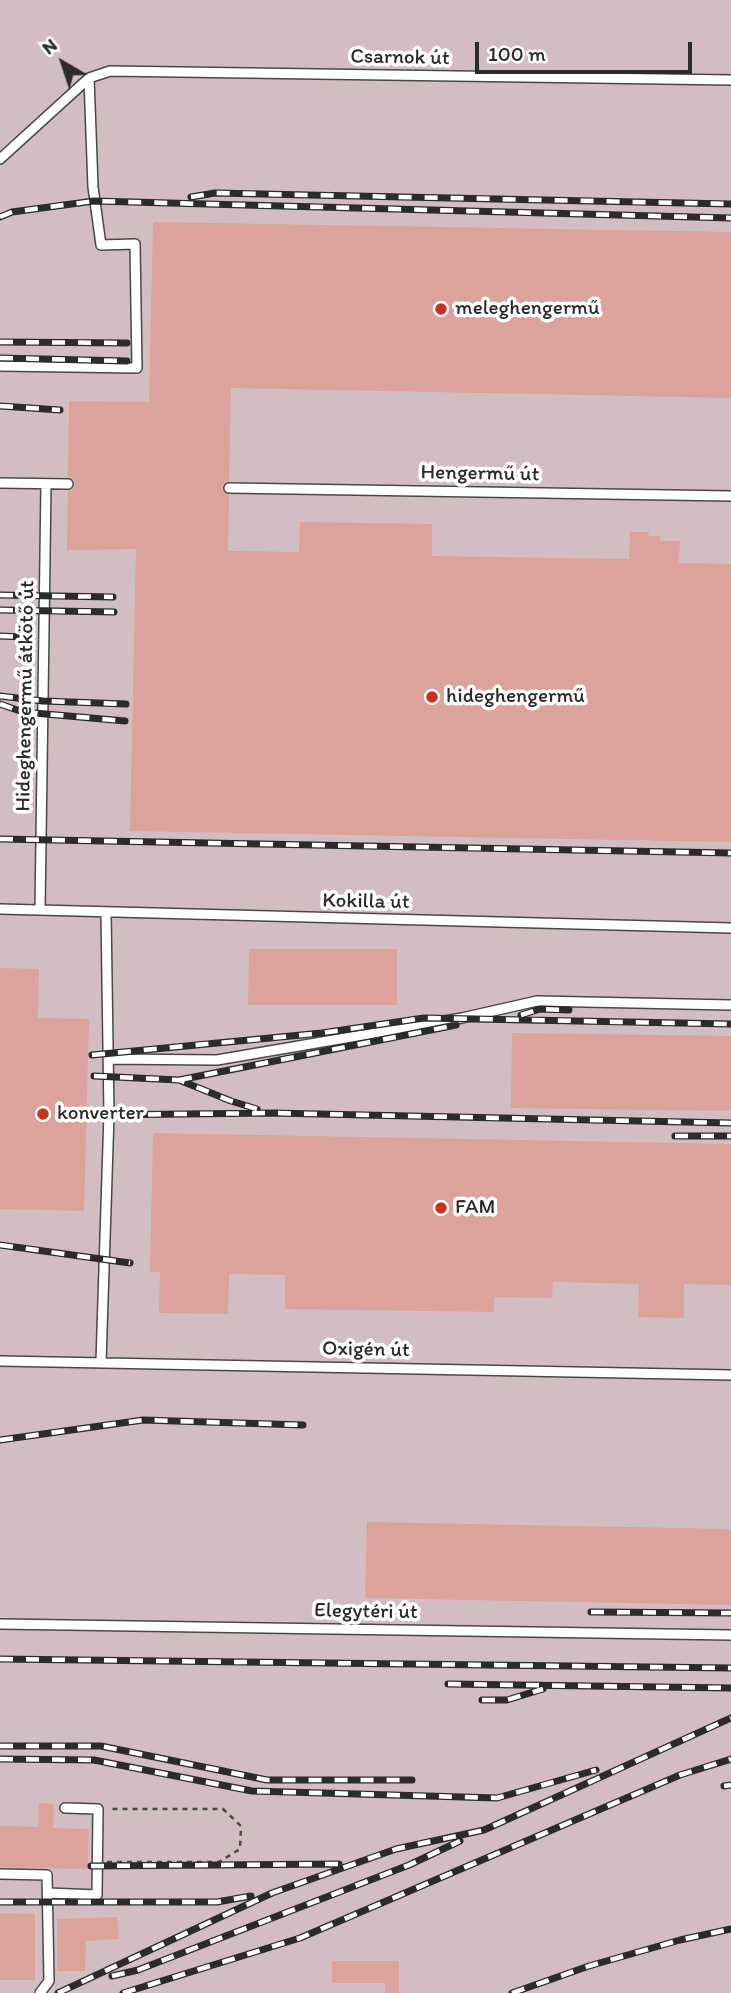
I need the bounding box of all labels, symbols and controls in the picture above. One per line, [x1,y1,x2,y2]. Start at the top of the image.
north arrow [28,28,98,98]
scale bar [479,28,696,72]
text: N [37,33,62,59]
text: 100 m [488,41,546,66]
street label: Csarnok út [350,45,450,71]
place label: meleghengermű [455,296,600,322]
marker: meleghengermű [433,301,449,317]
street label: Hengermű út [420,460,540,488]
street label: Hideghengermű átkötő út [11,580,41,812]
place label: hideghengermű [446,684,585,710]
marker: hideghengermű [424,689,440,705]
street label: Kokilla út [322,889,410,915]
place label: konverter [57,1101,144,1127]
marker: konverter [35,1106,51,1122]
place label: FAM [455,1195,495,1221]
marker: FAM [433,1200,449,1216]
street label: Oxigén út [322,1337,410,1363]
street label: Elegytéri út [314,1598,418,1626]

